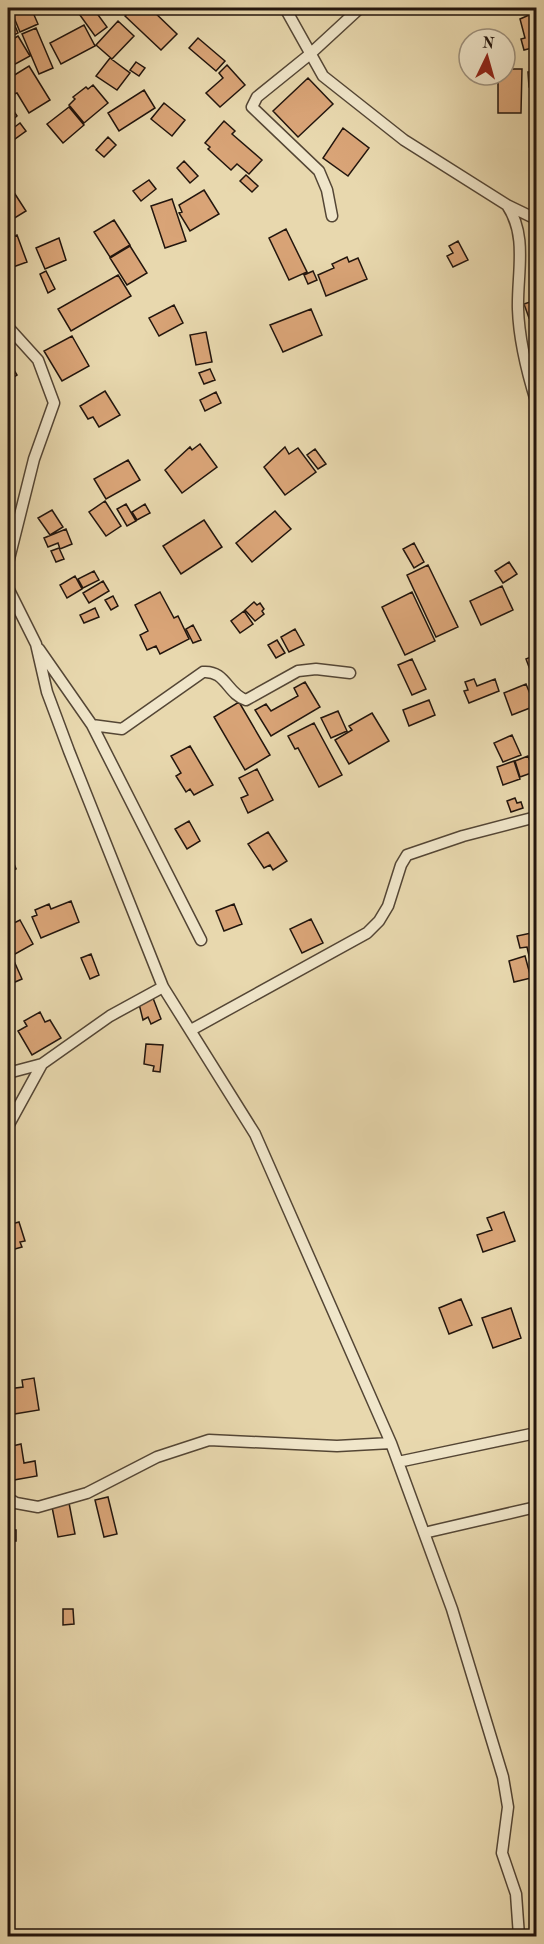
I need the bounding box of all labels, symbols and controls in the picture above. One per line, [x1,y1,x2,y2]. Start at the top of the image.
north arrow [457,27,517,87]
text: N [481,36,496,53]

